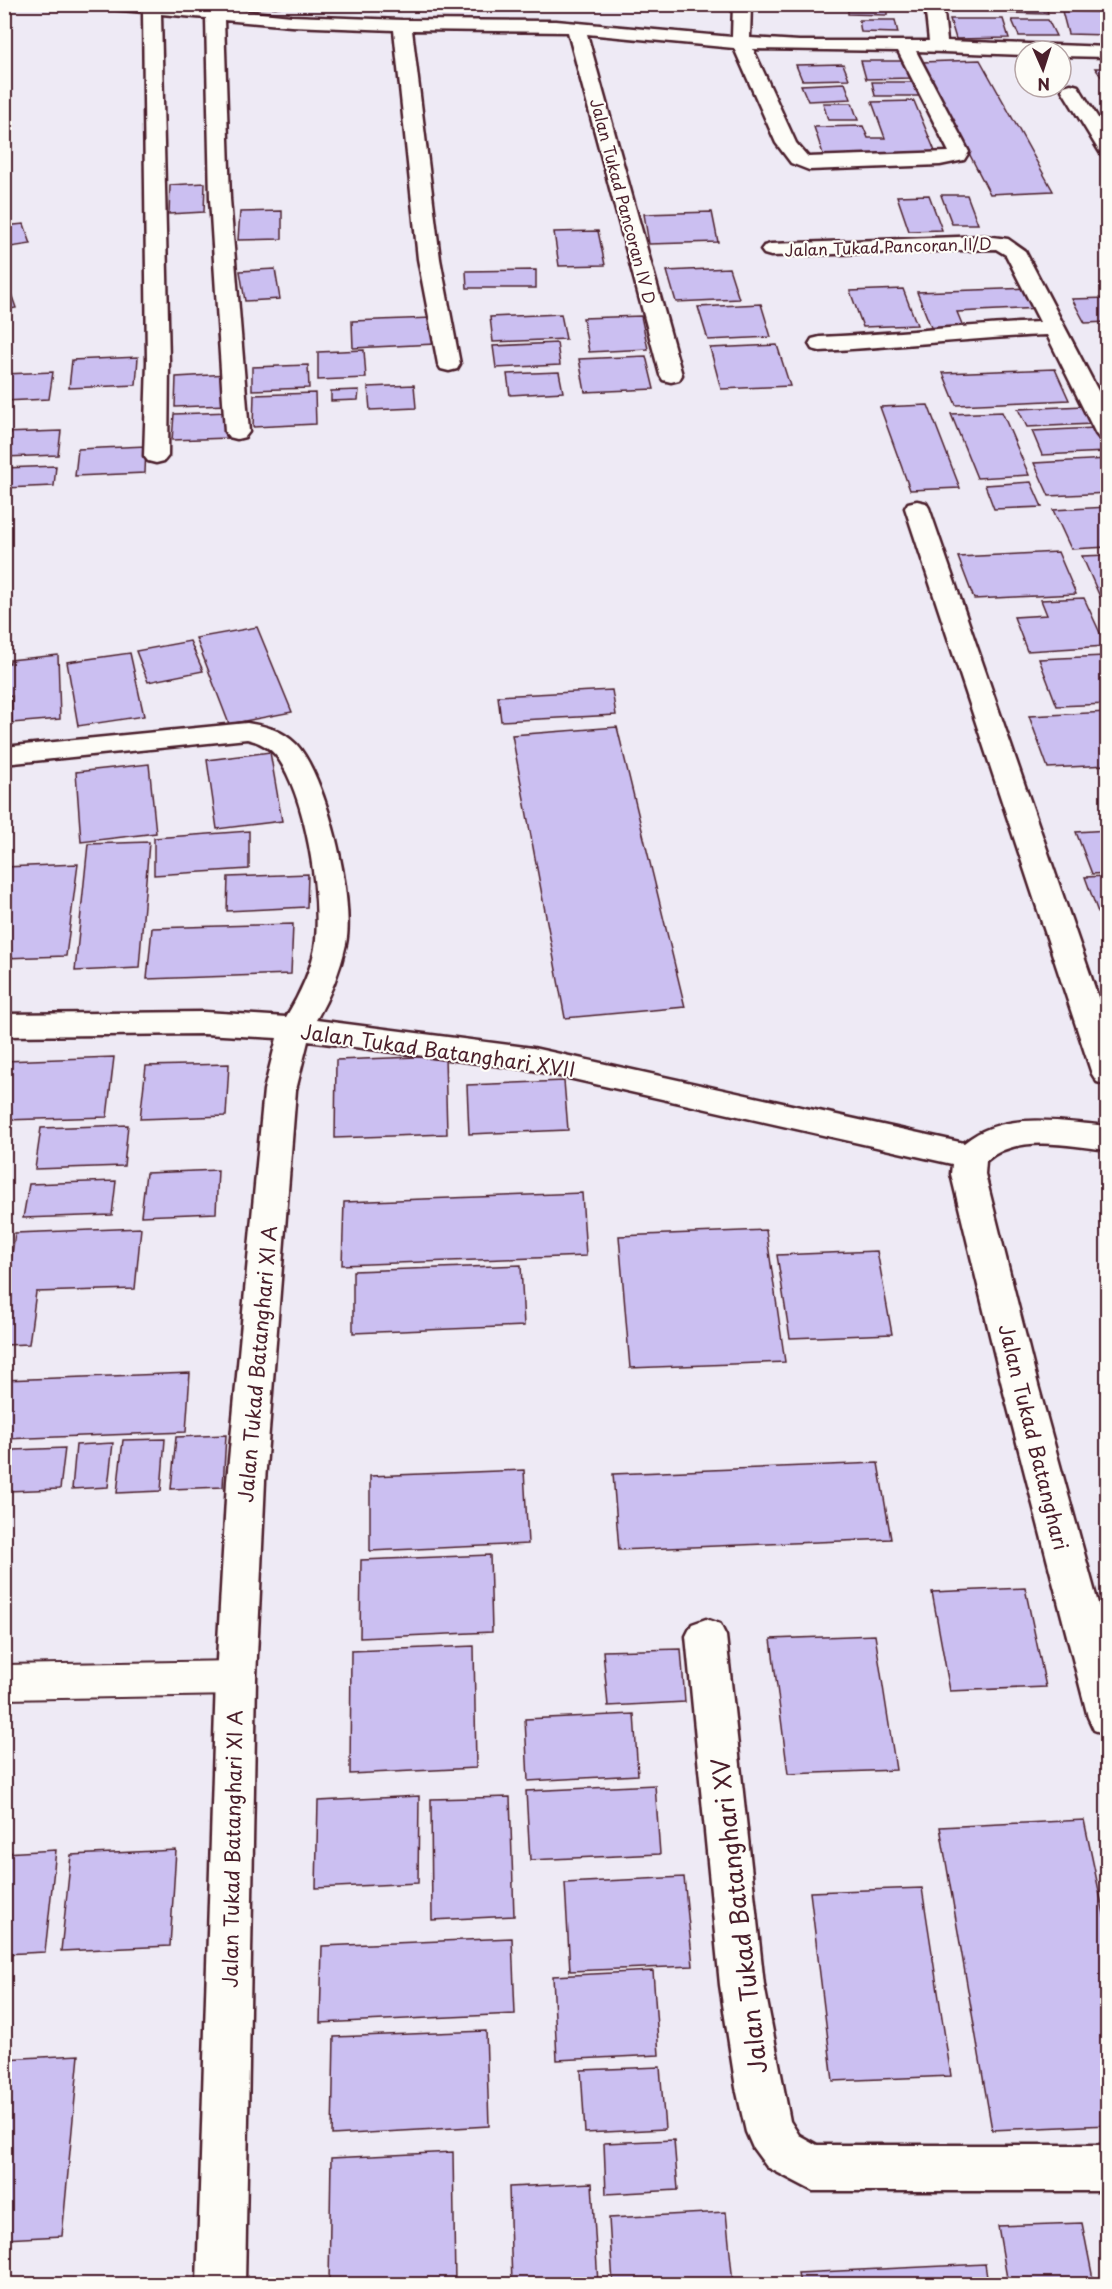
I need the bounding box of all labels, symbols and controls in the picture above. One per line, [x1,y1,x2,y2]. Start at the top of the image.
north arrow [1013,39,1073,99]
text: N [1037,73,1051,97]
street label: Jalan Tukad Pancoran IV D [585,96,663,306]
street label: Jalan Tukad Pancoran II/D [784,230,992,262]
street label: Jalan Tukad Batanghari XVII [299,1016,577,1084]
street label: Jalan Tukad Batanghari XI A [230,1224,284,1504]
street label: Jalan Tukad Batanghari [991,1321,1077,1553]
street label: Jalan Tukad Batanghari XI A [215,1710,249,1988]
street label: Jalan Tukad Batanghari XV [701,1756,775,2076]

